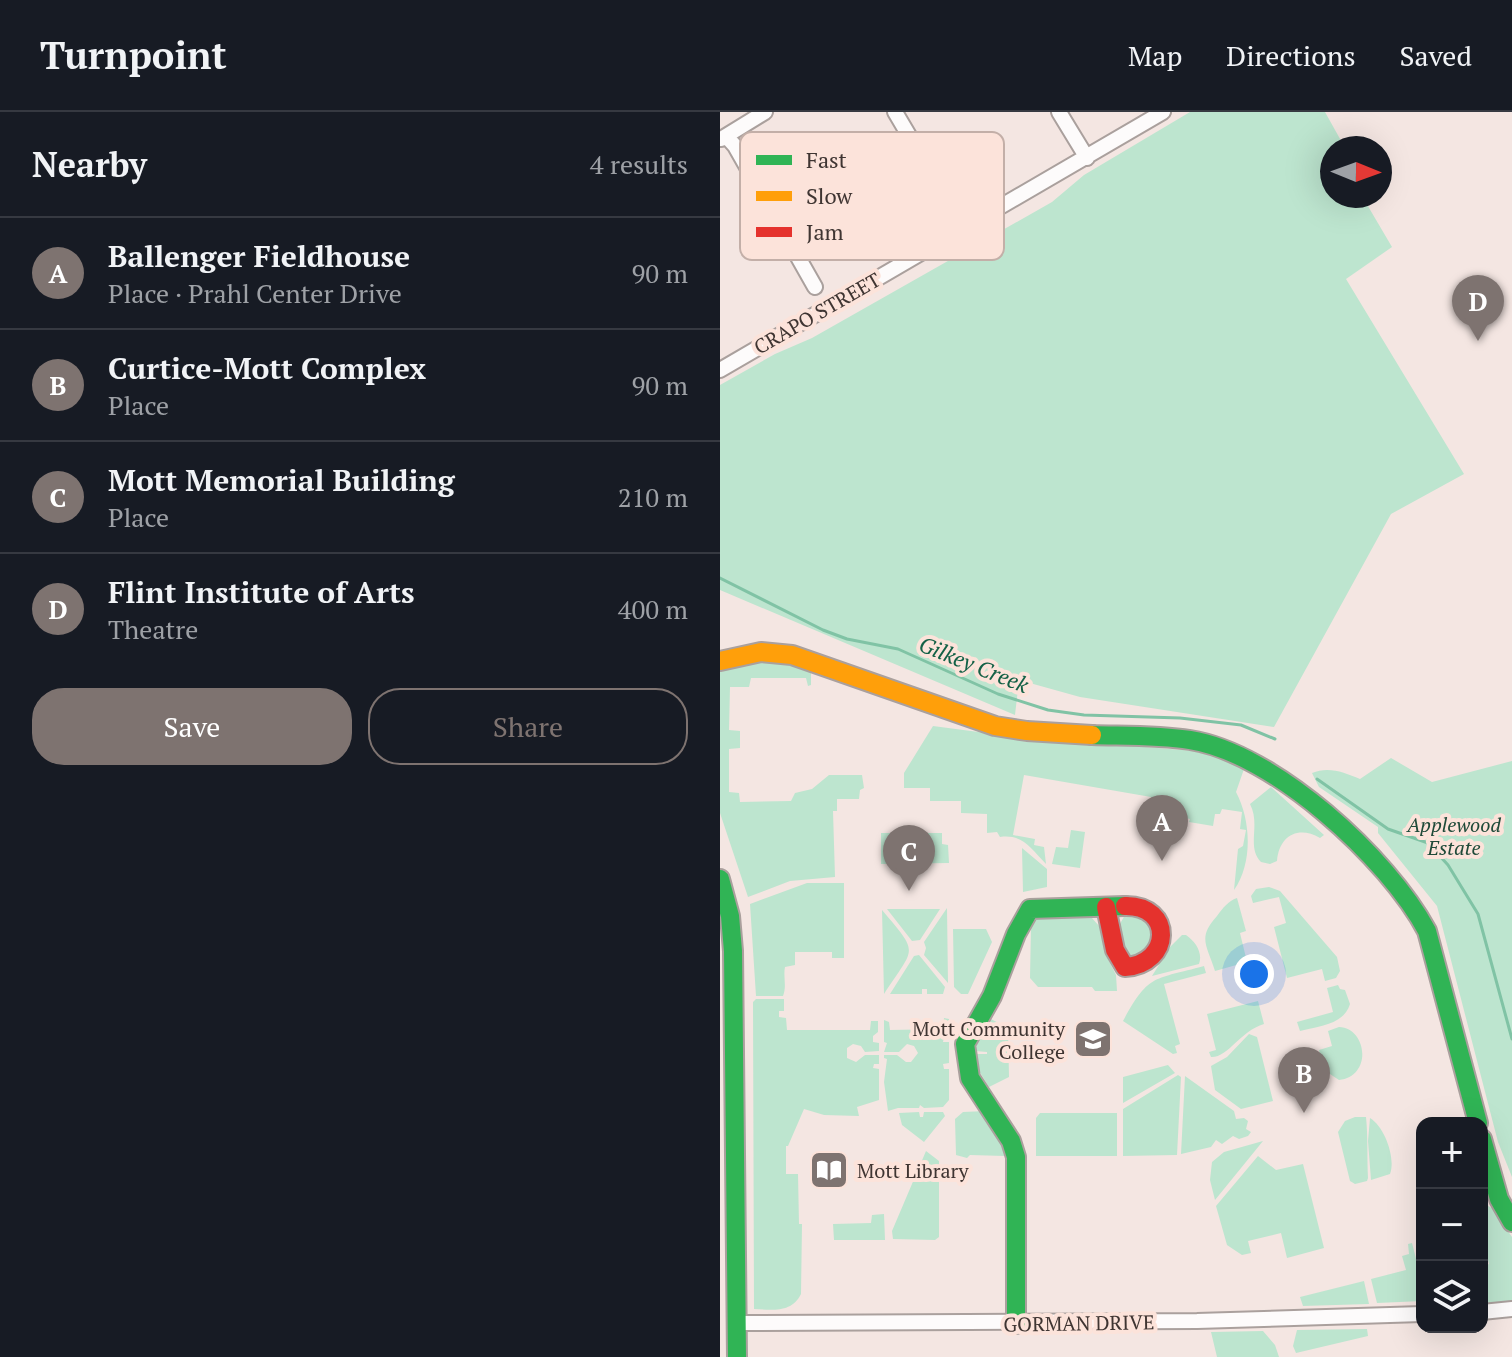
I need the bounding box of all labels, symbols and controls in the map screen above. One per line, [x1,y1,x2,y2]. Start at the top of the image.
text: Turnpoint [40,30,227,80]
text: Map [1128,37,1182,74]
text: Directions [1226,37,1356,74]
text: Saved [1400,37,1472,74]
legend [740,132,1004,260]
north arrow [1320,136,1392,208]
text: Nearby [32,142,147,187]
text: Fast [806,145,847,174]
text: 4 results [590,147,688,181]
text: Slow [806,181,853,210]
text: Jam [806,217,844,246]
text: Ballenger Fieldhouse [108,236,410,276]
text: A [49,256,67,290]
text: 90 m [632,256,688,290]
street label: CRAPO STREET [749,266,885,360]
pin: D [1452,275,1504,341]
text: Place · Prahl Center Drive [108,276,402,310]
text: Curtice-Mott Complex [108,348,426,388]
text: B [50,368,66,402]
text: 90 m [632,368,688,402]
text: Place [108,388,169,422]
text: Mott Memorial Building [108,460,455,500]
text: C [50,480,66,514]
text: 210 m [618,480,688,514]
text: Place [108,500,169,534]
text: Flint Institute of Arts [108,572,414,612]
text: D [48,592,68,626]
text: 400 m [618,592,688,626]
text: Theatre [108,612,198,646]
water label: Gilkey Creek [915,629,1034,699]
button: Save [32,688,352,765]
button: Share [368,688,688,765]
pin: A [1136,795,1188,861]
park label: Applewood Estate [1406,811,1501,861]
pin: C [883,825,935,891]
your location [1234,954,1274,994]
place label: Mott Community College [912,1015,1066,1065]
school or university icon: Mott Community College [1072,1018,1114,1060]
pin: B [1278,1047,1330,1113]
map controls [1416,1117,1488,1333]
button: + [1416,1117,1488,1189]
library icon: Mott Library [808,1149,850,1191]
place label: Mott Library [857,1157,970,1184]
button: − [1416,1189,1488,1261]
button: layers [1416,1261,1488,1333]
street label: GORMAN DRIVE [1003,1308,1155,1338]

